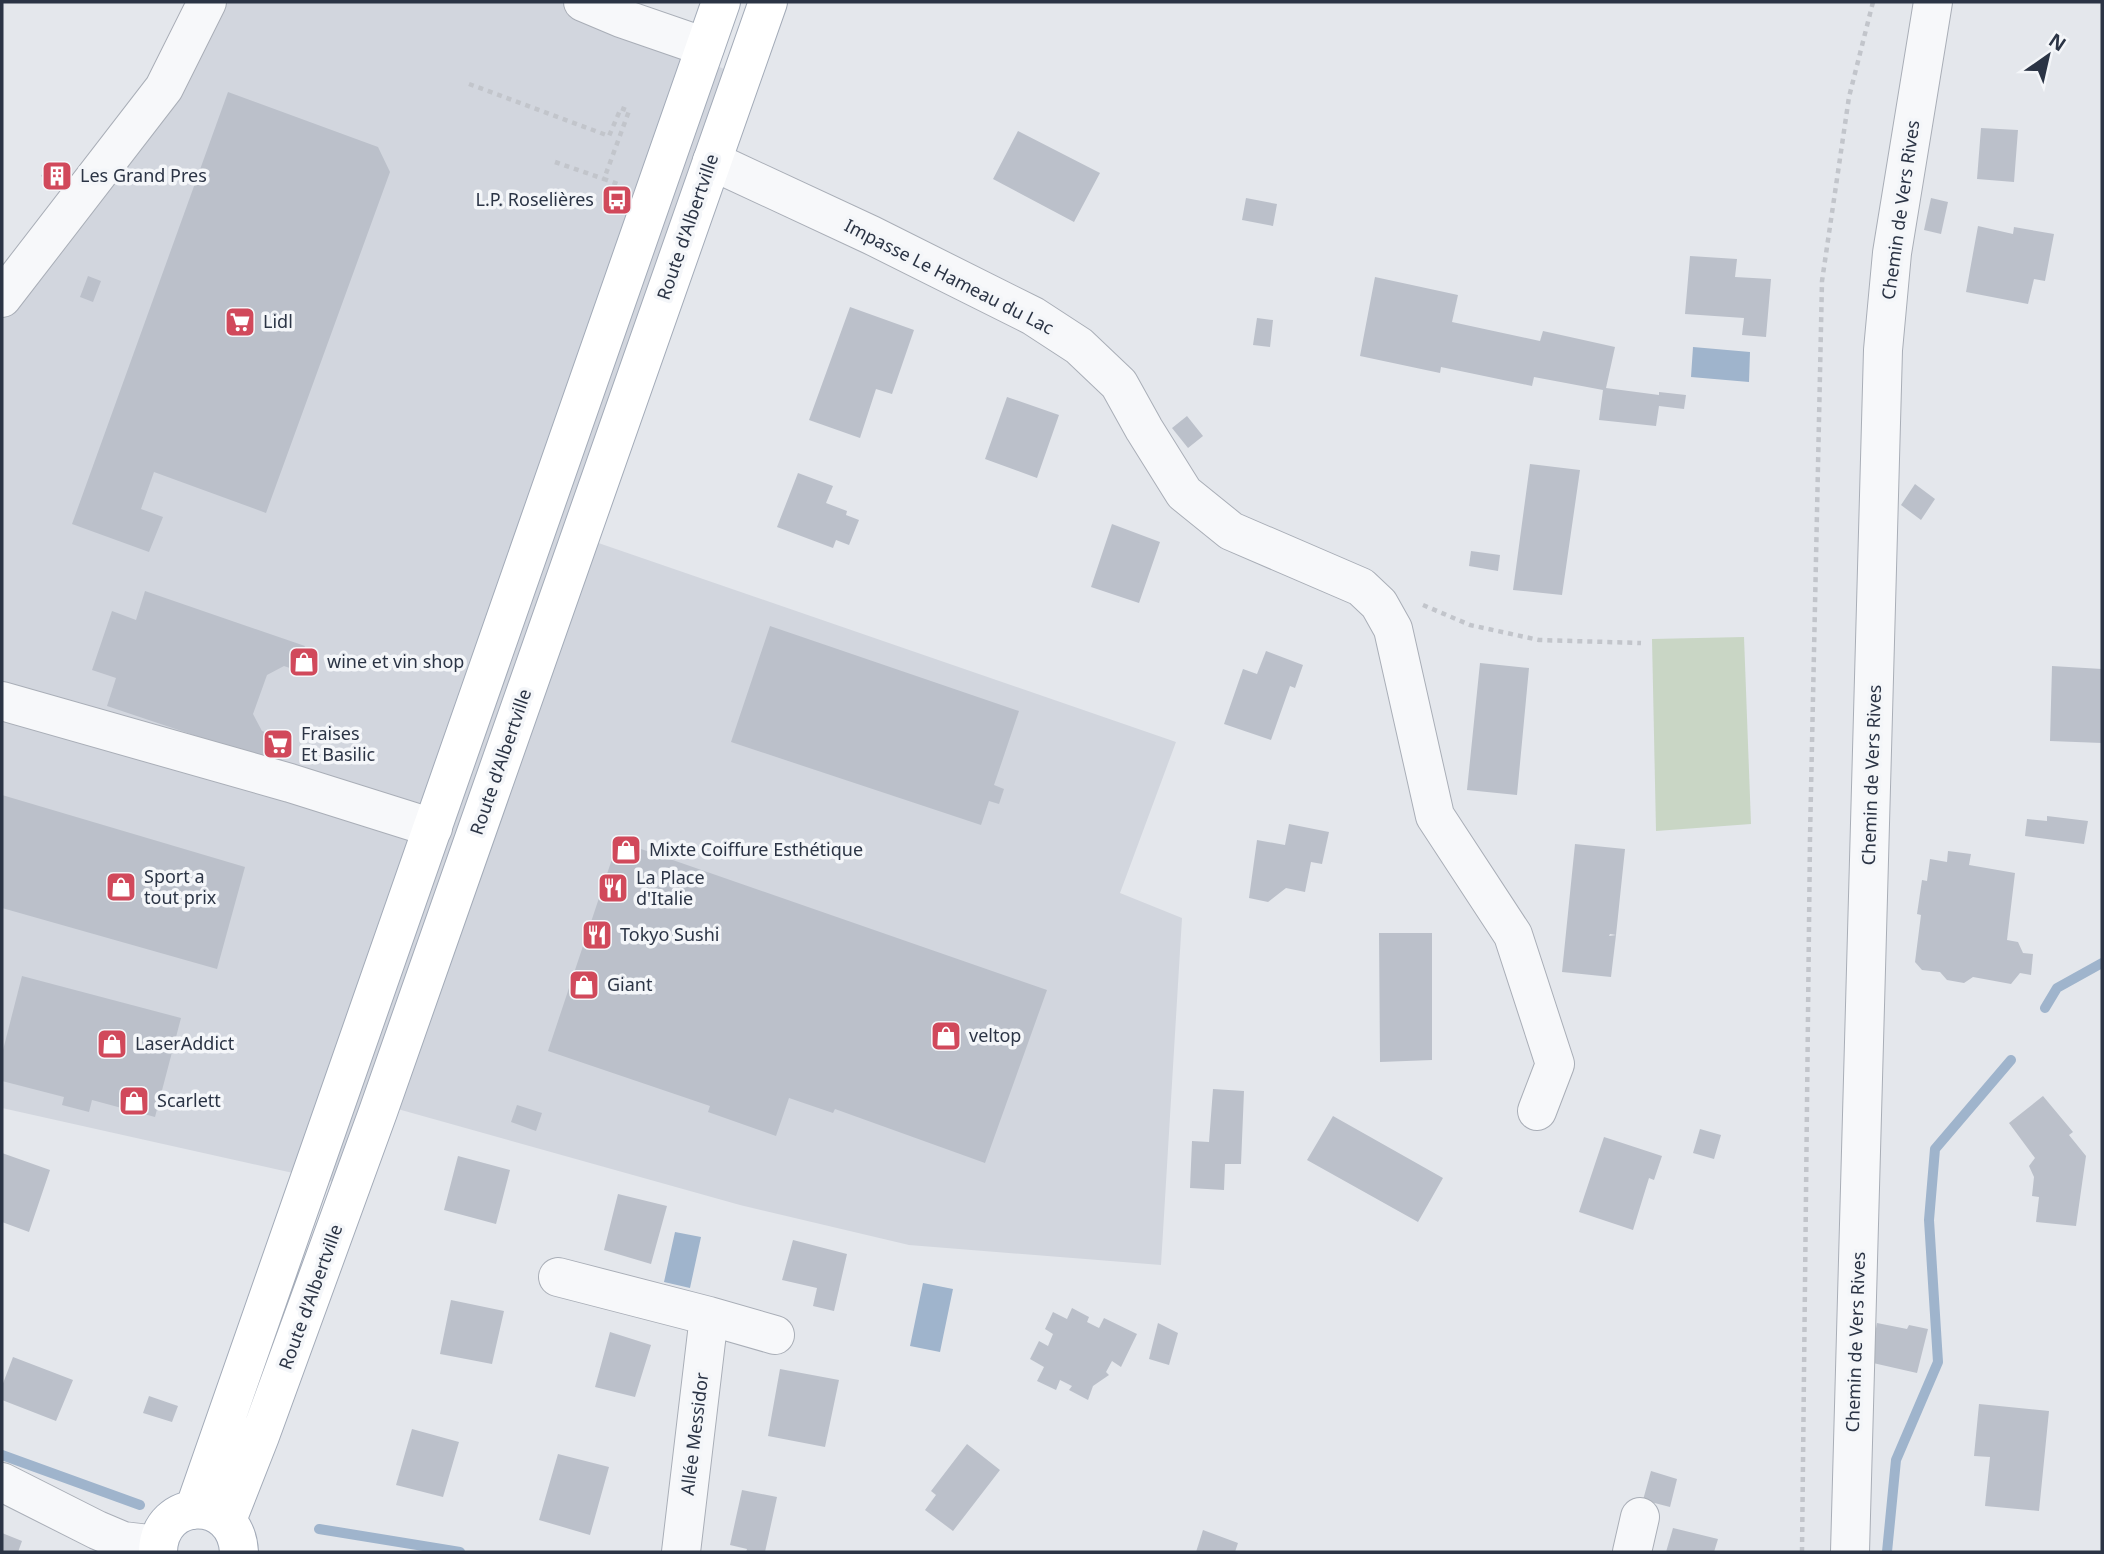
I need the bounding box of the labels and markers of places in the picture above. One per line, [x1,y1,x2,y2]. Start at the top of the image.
building icon: Les Grand Pres [40,159,74,193]
place label: Les Grand Pres [80,163,207,187]
bus stop icon: L.P. Roselières [600,183,634,217]
place label: L.P. Roselières [476,187,594,211]
supermarket icon: Lidl [223,305,257,339]
place label: Lidl [263,309,293,333]
shop icon: wine et vin shop [287,645,321,679]
place label: wine et vin shop [327,649,464,673]
place label: Fraises Et Basilic [301,721,376,766]
supermarket icon: Fraises Et Basilic [261,727,295,761]
shop icon: Mixte Coiffure Esthétique [609,833,643,867]
place label: Mixte Coiffure Esthétique [649,837,863,861]
place label: Sport a tout prix [144,864,217,909]
place label: La Place d'Italie [636,865,705,910]
shop icon: Sport a tout prix [104,870,138,904]
restaurant icon: La Place d'Italie [596,871,630,905]
restaurant icon: Tokyo Sushi [580,918,614,952]
place label: Tokyo Sushi [620,922,719,946]
shop icon: Giant [567,968,601,1002]
place label: Giant [607,972,653,996]
shop icon: veltop [929,1019,963,1053]
place label: veltop [969,1023,1021,1047]
shop icon: LaserAddict [95,1027,129,1061]
place label: LaserAddict [135,1031,235,1055]
shop icon: Scarlett [117,1084,151,1118]
place label: Scarlett [157,1088,221,1112]

